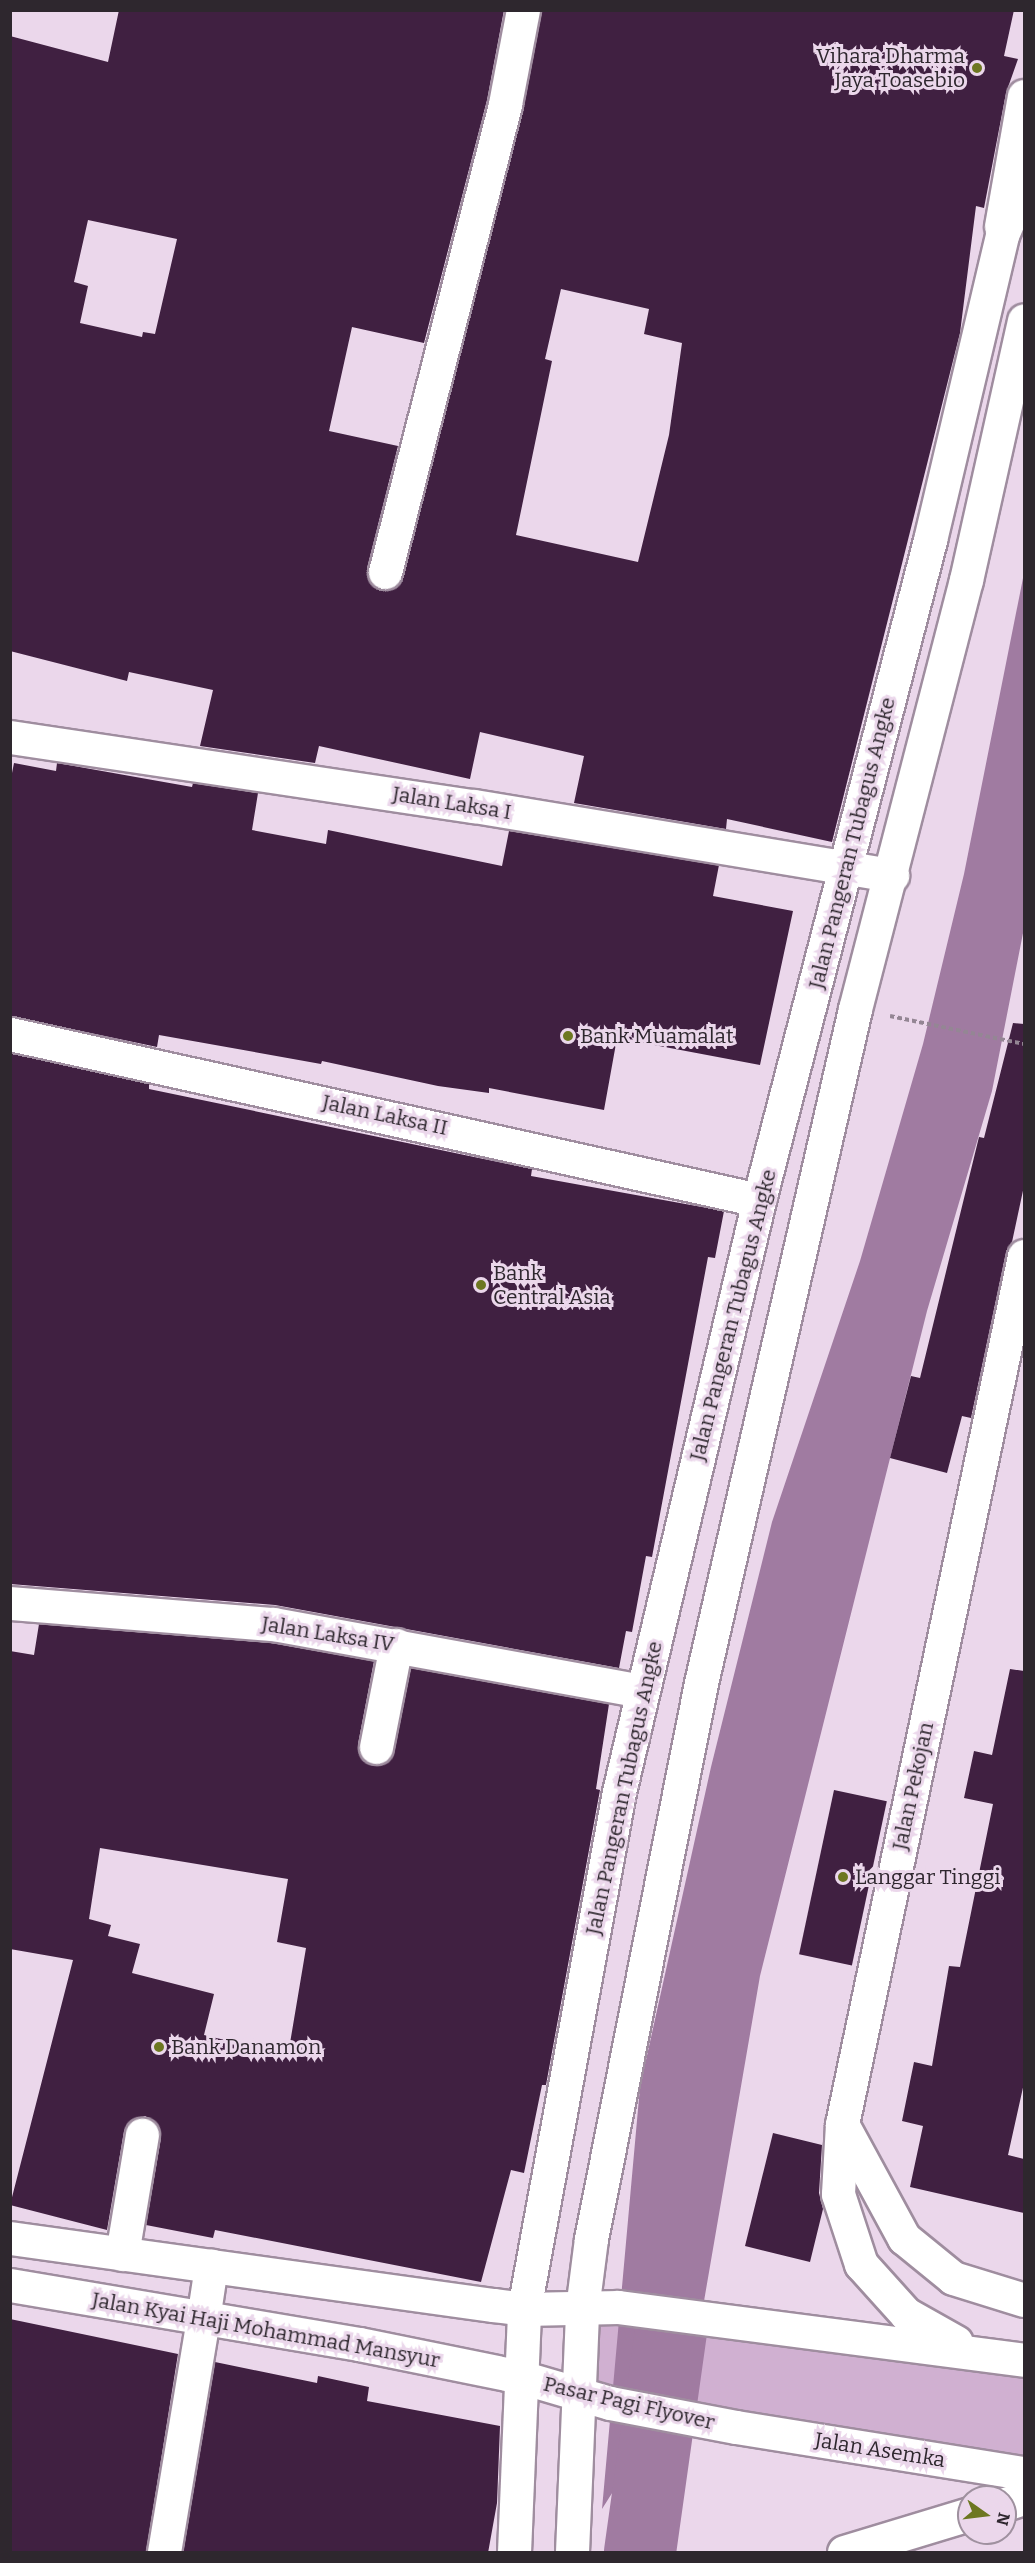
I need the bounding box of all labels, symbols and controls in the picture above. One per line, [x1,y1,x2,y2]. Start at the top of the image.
place label: Vihara Dharma Jaya Toasebio [816,43,965,93]
marker: Vihara Dharma Jaya Toasebio [970,61,984,75]
street label: Jalan Pangeran Tubagus Angke [804,695,900,991]
street label: Jalan Laksa I [391,781,513,825]
place label: Bank Muamalat [580,1023,734,1049]
marker: Bank Muamalat [561,1029,575,1043]
street label: Jalan Laksa II [320,1089,450,1141]
street label: Jalan Pangeran Tubagus Angke [685,1167,781,1463]
place label: Bank Central Asia [493,1260,611,1310]
marker: Bank Central Asia [474,1278,488,1292]
street label: Jalan Laksa IV [260,1611,396,1657]
street label: Jalan Pangeran Tubagus Angke [581,1639,667,1937]
street label: Jalan Pekojan [887,1720,939,1852]
place label: Langgar Tinggi [855,1864,1000,1890]
marker: Langgar Tinggi [836,1870,850,1884]
place label: Bank Danamon [171,2034,321,2060]
marker: Bank Danamon [152,2040,166,2054]
street label: Jalan Kyai Haji Mohammad Mansyur [90,2287,442,2373]
street label: Pasar Pagi Flyover [541,2371,717,2435]
street label: Jalan Asemka [813,2427,947,2473]
north arrow [957,2485,1017,2545]
text: N [992,2511,1014,2527]

